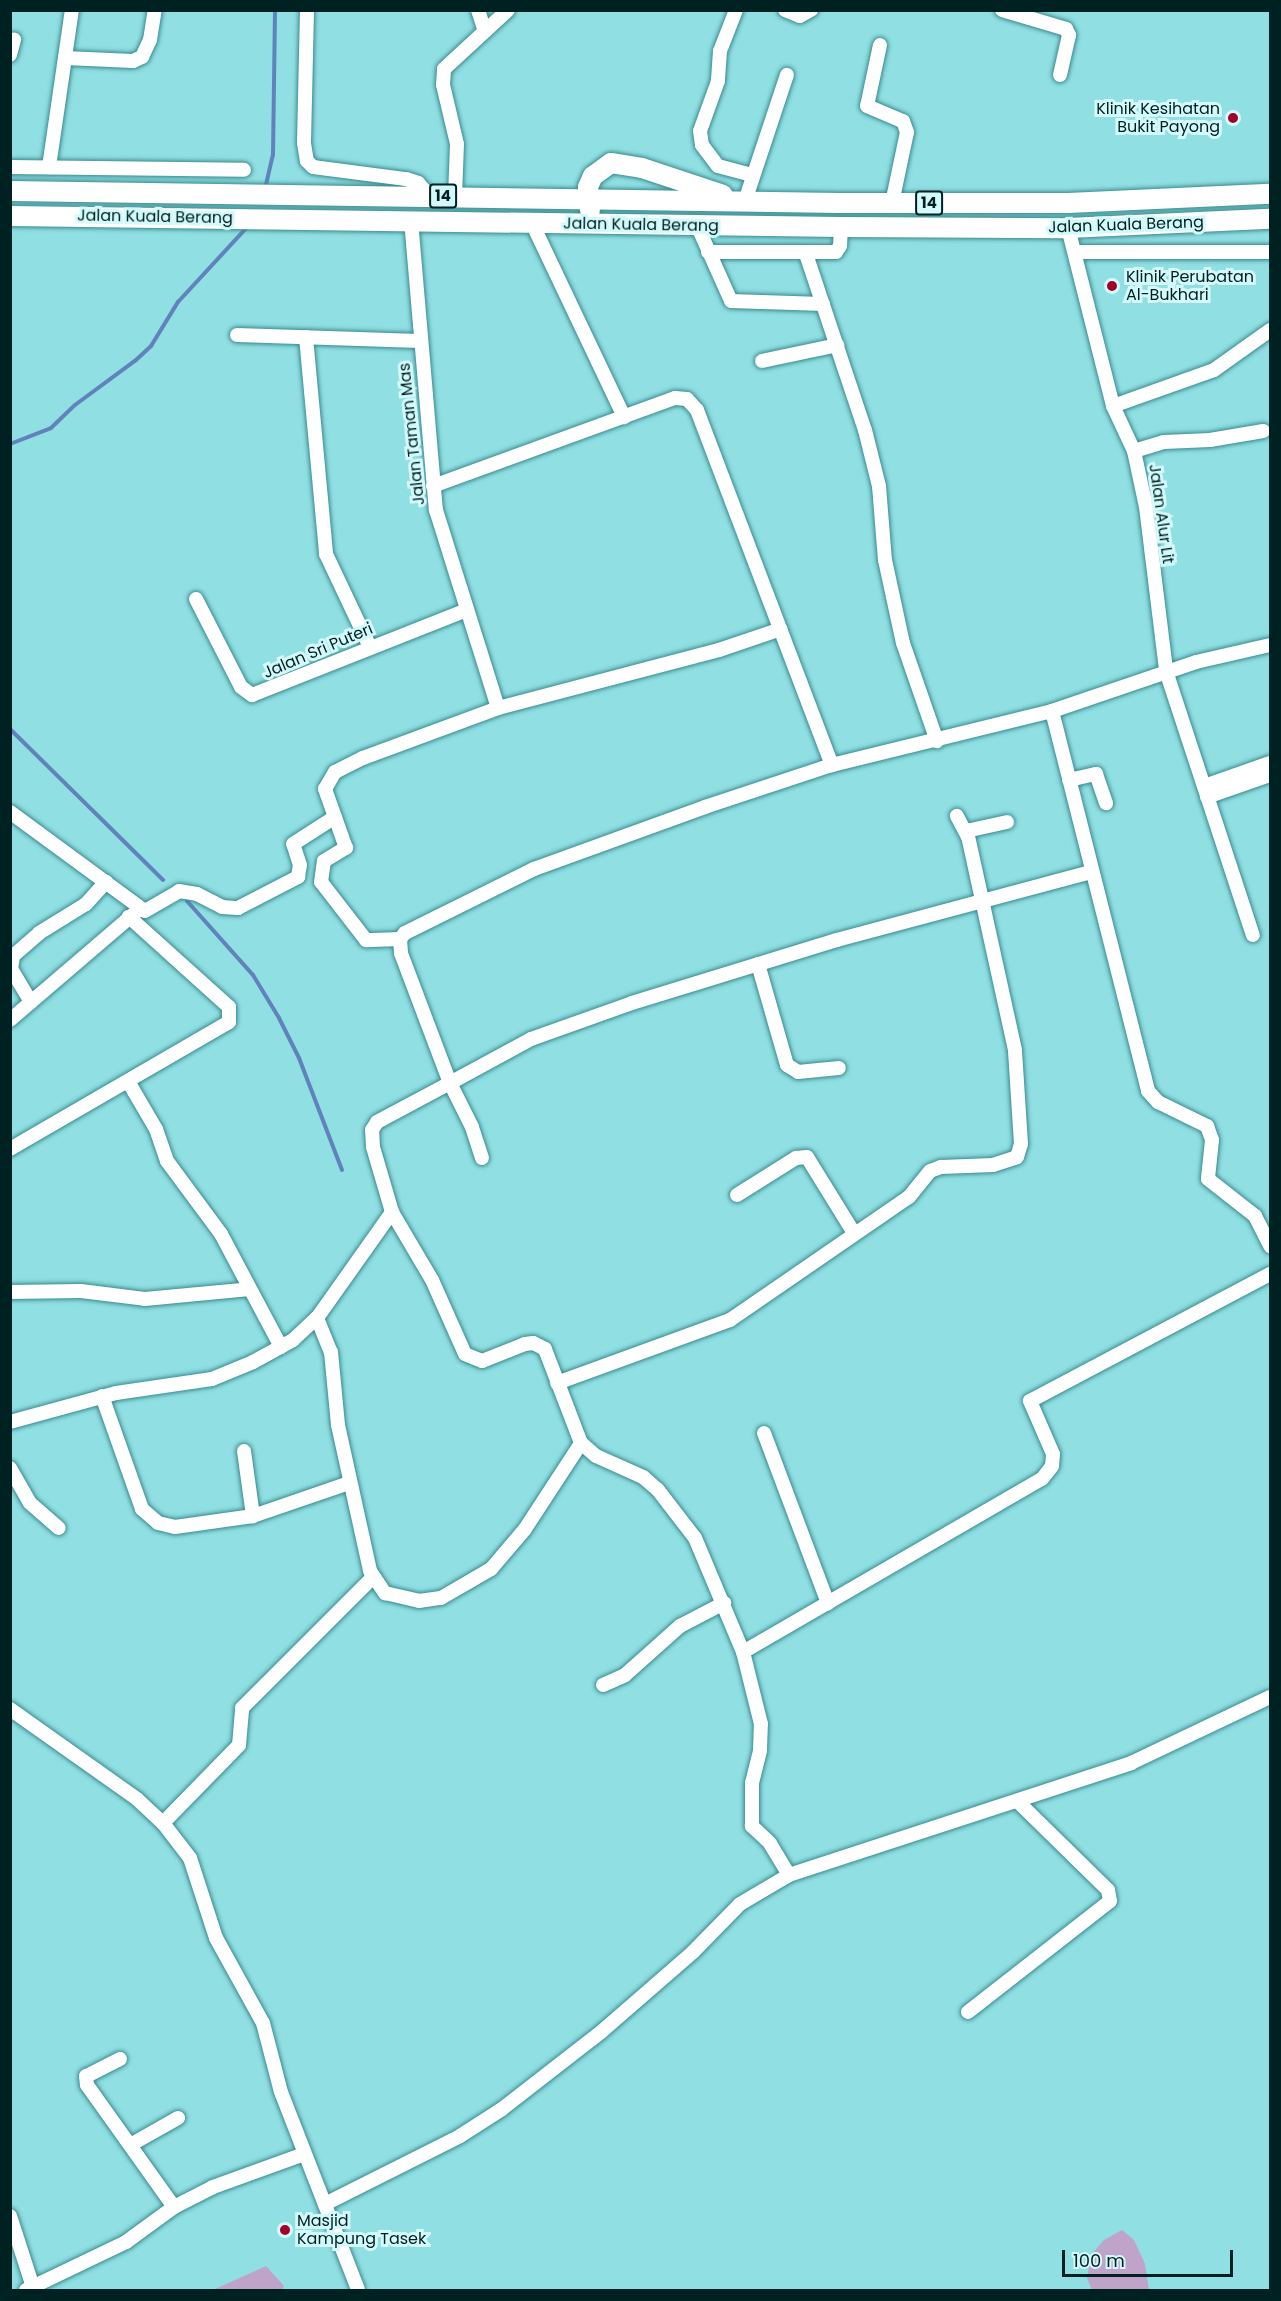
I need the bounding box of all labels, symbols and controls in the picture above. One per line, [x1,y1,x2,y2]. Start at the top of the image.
place label: Klinik Kesihatan Bukit Payong [1096,99,1220,137]
marker: Klinik Kesihatan Bukit Payong [1224,109,1242,127]
road number: 14 [428,184,458,208]
road number: 14 [914,191,944,215]
street label: Jalan Kuala Berang [77,206,233,228]
street label: Jalan Kuala Berang [1048,213,1204,237]
street label: Jalan Kuala Berang [563,214,719,236]
place label: Klinik Perubatan Al-Bukhari [1126,267,1254,305]
marker: Klinik Perubatan Al-Bukhari [1103,277,1121,295]
street label: Jalan Taman Mas [395,362,429,506]
street label: Jalan Alur Lit [1145,463,1177,565]
street label: Jalan Sri Puteri [260,619,376,683]
place label: Masjid Kampung Tasek [297,2211,426,2249]
marker: Masjid Kampung Tasek [278,2223,292,2237]
scale bar [1065,2238,1236,2276]
text: 100 m [1073,2248,1125,2273]

